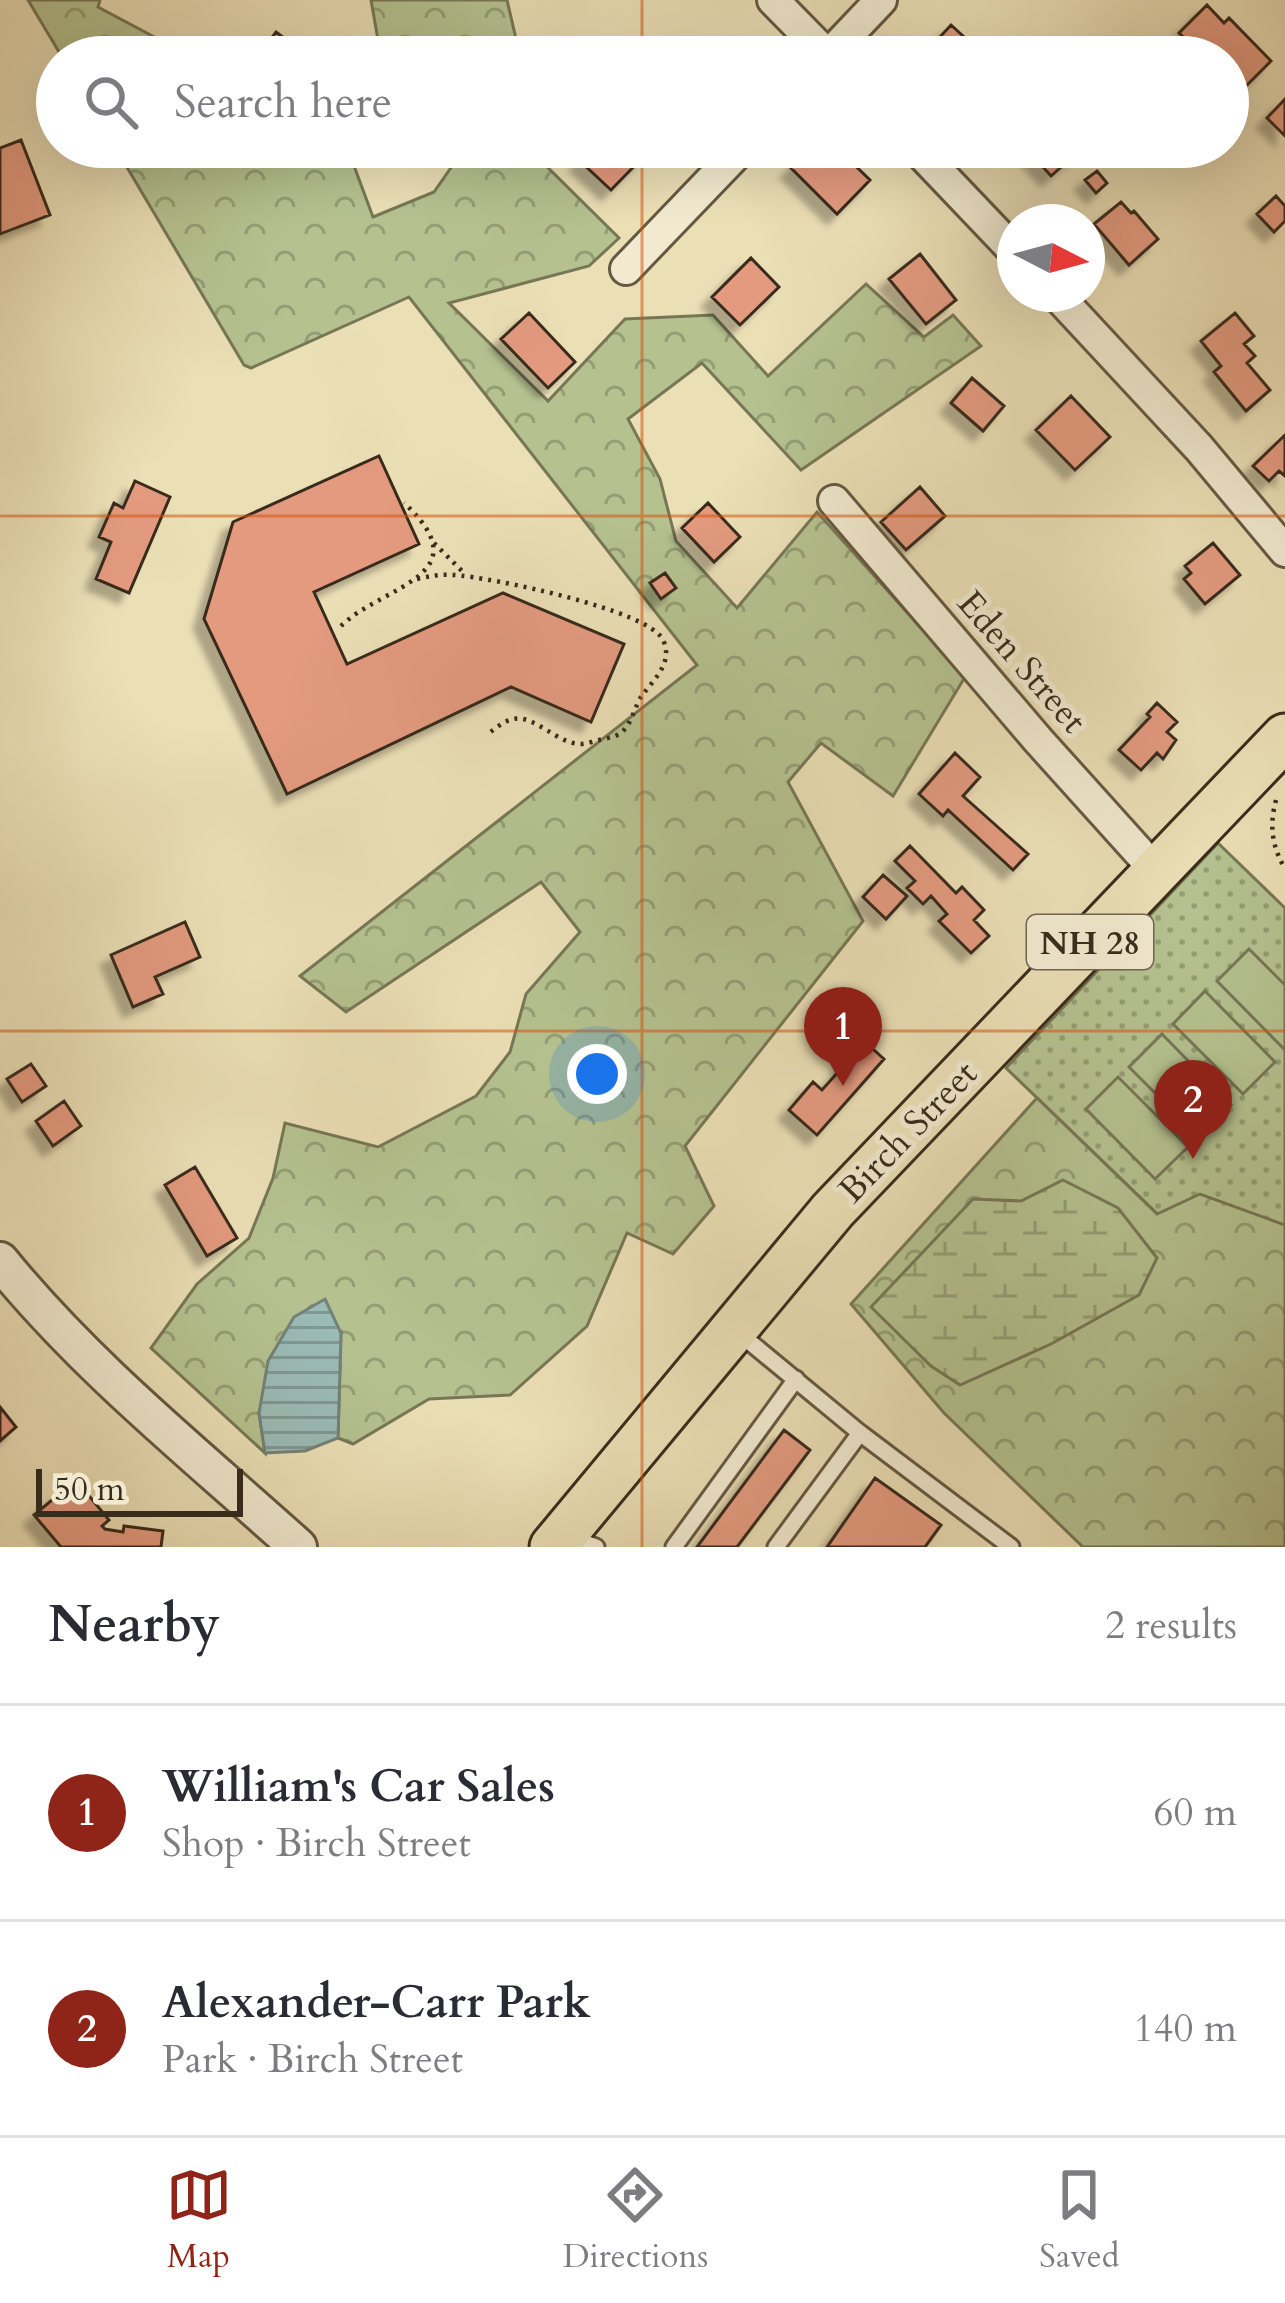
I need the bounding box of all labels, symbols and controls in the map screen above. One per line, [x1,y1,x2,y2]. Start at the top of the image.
search box [36,36,1249,168]
icon: search [78,69,144,135]
text: Search here [174,72,392,133]
north arrow [997,204,1105,312]
street label: Eden Street [946,580,1098,744]
road number: NH 28 [1027,915,1153,969]
pin: 1 [804,987,882,1086]
your location [567,1044,627,1104]
street label: Birch Street [828,1050,988,1214]
pin: 2 [1154,1060,1232,1159]
scale bar [36,1463,243,1516]
text: 50 m [54,1467,125,1512]
text: Nearby [48,1590,220,1660]
text: 2 results [1105,1599,1237,1652]
text: William's Car Sales [162,1756,555,1817]
text: 1 [77,1786,97,1839]
text: 60 m [1154,1786,1237,1839]
text: Shop · Birch Street [162,1817,471,1870]
text: Alexander-Carr Park [162,1972,591,2033]
text: 2 [77,2002,97,2055]
text: 140 m [1134,2002,1237,2055]
text: Park · Birch Street [162,2033,463,2086]
tab: Map [166,2162,232,2279]
tab: Directions [563,2162,708,2279]
tab: Saved [1039,2162,1119,2279]

